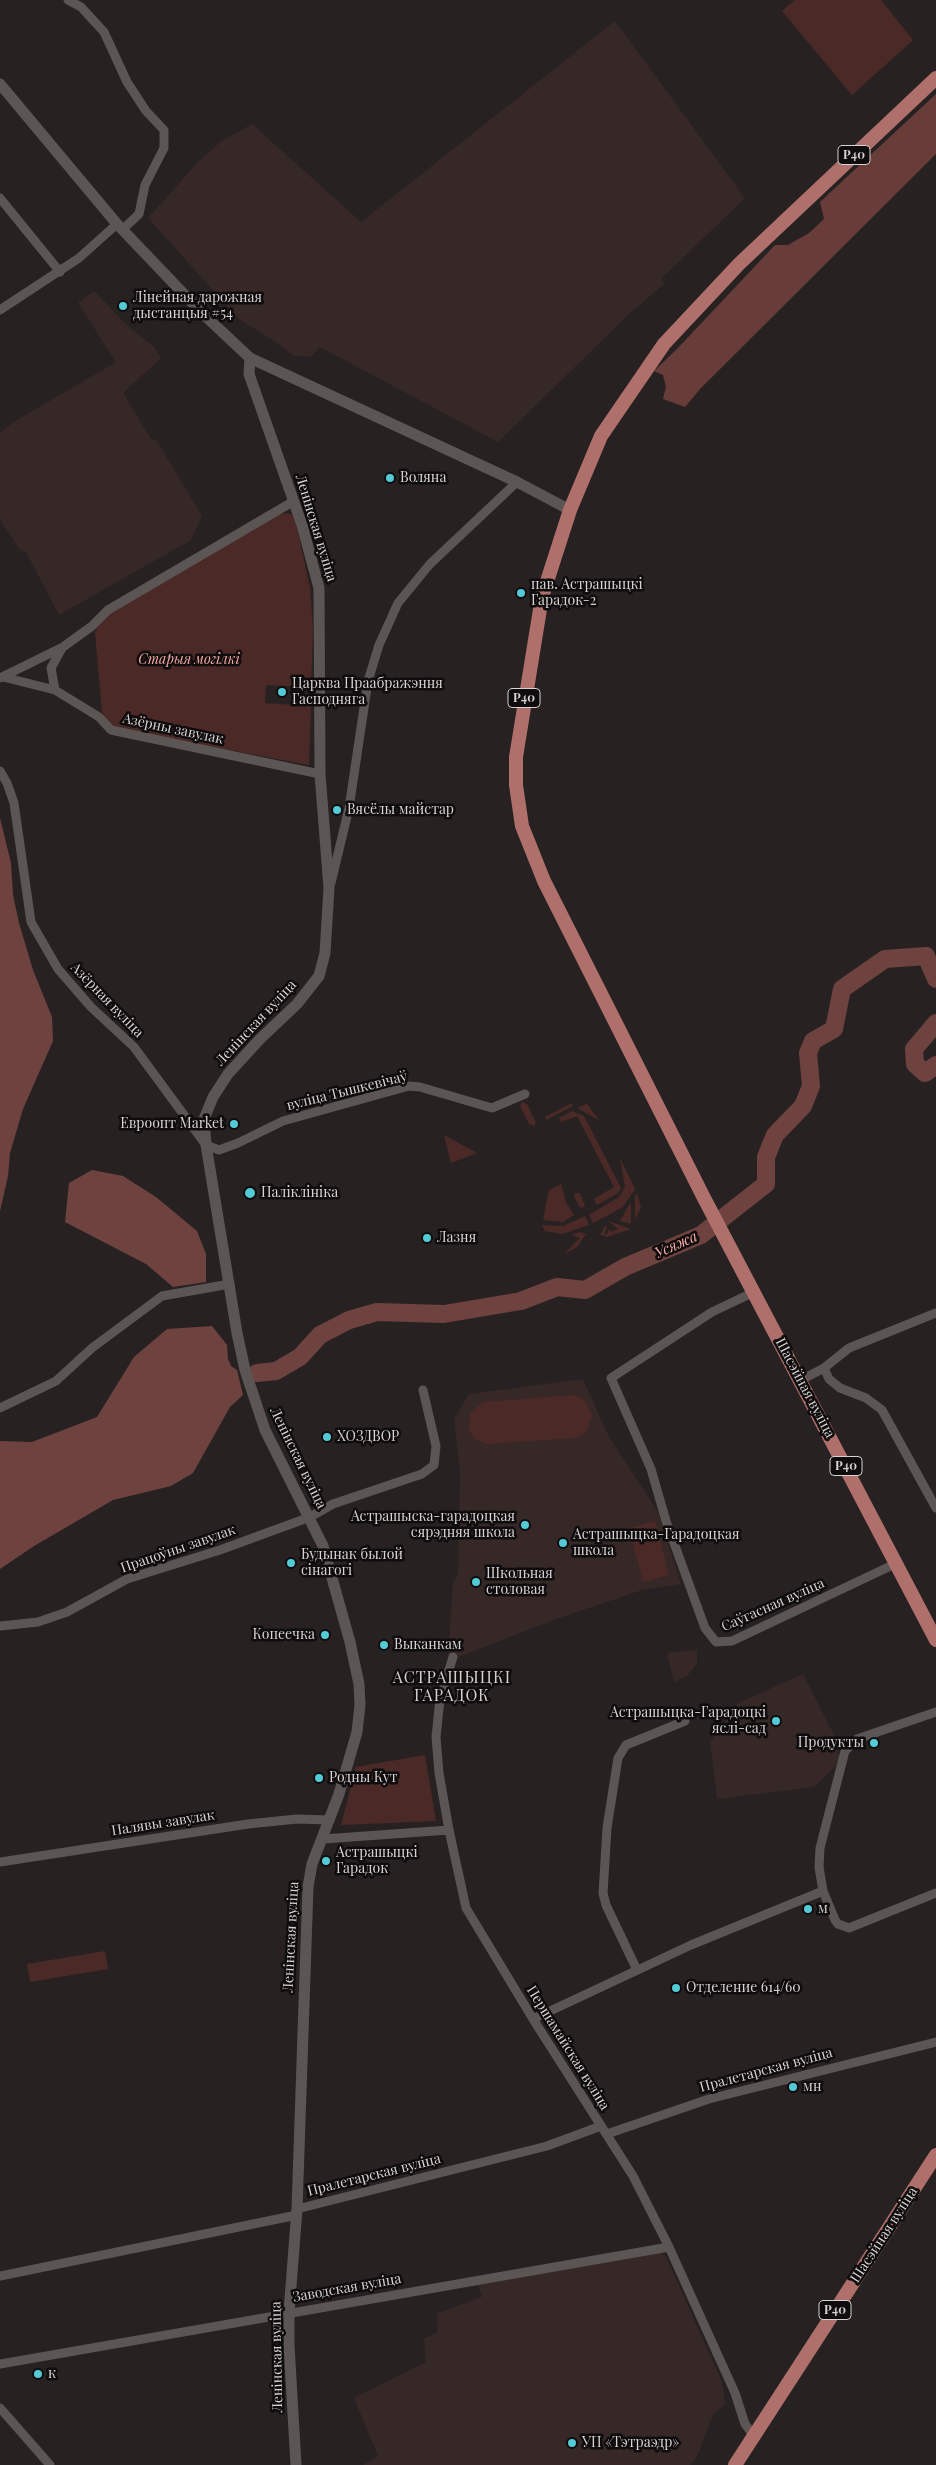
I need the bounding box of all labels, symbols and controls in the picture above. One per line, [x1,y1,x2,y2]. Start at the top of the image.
road number: Р40 [838,146,870,164]
place label: Лінейная дарожная дыстанцыя #54 [133,290,262,322]
marker: Лінейная дарожная дыстанцыя #54 [117,300,129,312]
place label: Воляна [400,470,446,486]
street label: Ленінская вуліца [292,472,340,584]
marker: Воляна [384,472,396,484]
place label: пав. Астрашыцкі Гарадок-2 [531,577,643,610]
marker: пав. Астрашыцкі Гарадок-2 [515,587,527,599]
park label: Старыя могілкі [138,652,240,668]
place label: Царква Праабражэння Гасподняга [292,676,443,709]
marker: Царква Праабражэння Гасподняга [276,686,288,698]
road number: Р40 [508,688,540,708]
street label: Азёрны завулак [121,710,225,748]
place label: Вясёлы майстар [347,802,454,818]
marker: Вясёлы майстар [331,804,343,816]
street label: Азёрная вуліца [67,959,147,1041]
street label: Ленінская вуліца [212,977,300,1069]
street label: вуліца Тышкевічаў [285,1068,409,1114]
place label: Евроопт Market [120,1116,224,1132]
marker: Евроопт Market [228,1118,240,1130]
place label: Паліклініка [261,1185,338,1201]
marker: Паліклініка [243,1186,257,1200]
water label: Усяжа [652,1228,700,1262]
place label: Лазня [437,1230,476,1246]
marker: Лазня [421,1232,433,1244]
street label: Шасэйная вуліца [772,1335,838,1441]
street label: Ленінская вуліца [266,1404,330,1512]
place label: ХОЗДВОР [337,1429,399,1445]
marker: ХОЗДВОР [321,1431,333,1443]
road number: Р40 [830,1456,862,1475]
place label: Астрашыска-гарадоцкая сярэдняя школа [351,1509,515,1541]
marker: Астрашыска-гарадоцкая сярэдняя школа [519,1519,531,1531]
street label: Працоўны завулак [118,1521,238,1577]
place label: Астрашыцка-Гарадоцкая школа [573,1527,739,1560]
marker: Астрашыцка-Гарадоцкая школа [557,1537,569,1549]
place label: Будынак былой сінагогі [301,1547,403,1580]
marker: Будынак былой сінагогі [285,1557,297,1569]
place label: Школьная столовая [486,1566,553,1598]
street label: Саўгасная вуліца [719,1575,827,1635]
marker: Школьная столовая [470,1576,482,1588]
place label: Копеечка [252,1627,315,1643]
marker: Копеечка [319,1629,331,1641]
place label: Выканкам [394,1637,462,1653]
marker: Выканкам [378,1639,390,1651]
district label: АСТРАШЫЦКІ ГАРАДОК [392,1668,512,1706]
place label: Астрашыцка-Гарадоцкі яслі-сад [610,1705,766,1738]
marker: Астрашыцка-Гарадоцкі яслі-сад [770,1715,782,1727]
place label: Продукты [798,1735,864,1751]
marker: Продукты [868,1737,880,1749]
place label: Родны Кут [329,1770,398,1786]
marker: Родны Кут [313,1772,325,1784]
street label: Палявы завулак [110,1807,216,1839]
place label: Астрашыцкі Гарадок [336,1845,418,1878]
marker: Астрашыцкі Гарадок [320,1855,332,1867]
street label: Ленінская вуліца [280,1881,302,1993]
place label: м [818,1901,828,1917]
marker: м [802,1903,814,1915]
place label: Отделение 614/60 [686,1980,801,1996]
marker: Отделение 614/60 [670,1982,682,1994]
street label: Першамайская вуліца [523,1983,613,2113]
street label: Пралетарская вуліца [698,2044,834,2096]
place label: мн [803,2079,821,2095]
marker: мн [787,2081,799,2093]
street label: Пралетарская вуліца [306,2150,442,2200]
street label: Шасэйная вуліца [847,2184,921,2286]
street label: Заводская вуліца [291,2270,403,2306]
road number: Р40 [819,2300,851,2320]
street label: Ленінская вуліца [268,2301,286,2413]
place label: к [48,2366,56,2382]
marker: к [32,2368,44,2380]
place label: УП «Тэтраэдр» [582,2435,679,2451]
marker: УП «Тэтраэдр» [566,2437,578,2449]

